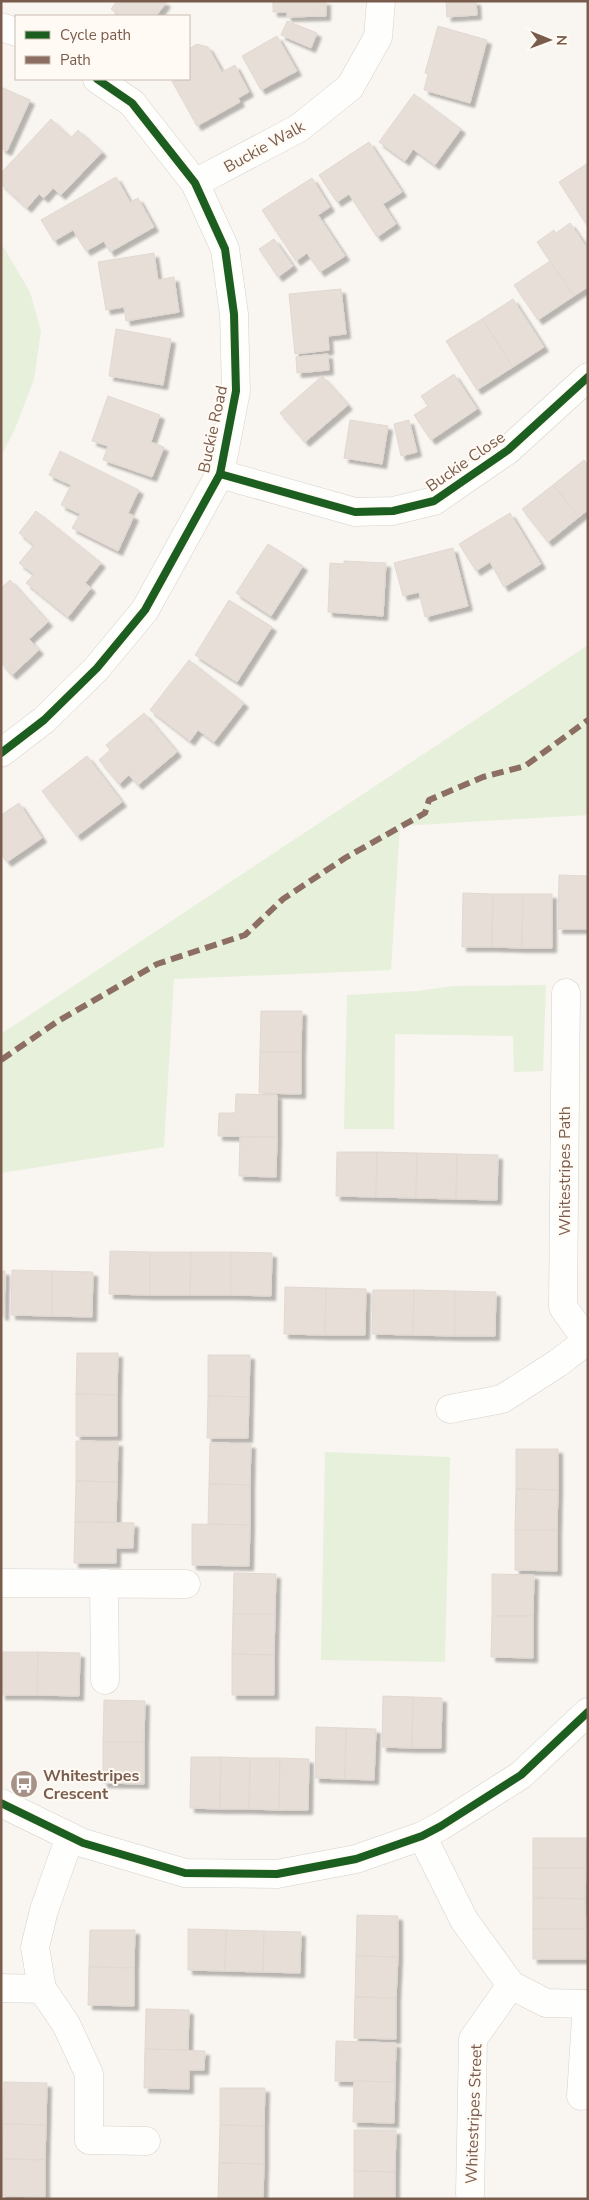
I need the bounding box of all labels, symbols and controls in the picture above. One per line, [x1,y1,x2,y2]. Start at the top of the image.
legend [15,15,190,80]
north arrow [524,15,574,65]
text: Cycle path [60,25,131,45]
text: N [552,35,571,46]
text: Path [60,50,91,70]
street label: Buckie Walk [220,115,310,178]
street label: Buckie Road [193,384,233,475]
street label: Buckie Close [422,426,510,497]
street label: Whitestripes Path [554,1106,576,1236]
place label: Whitestripes Crescent [43,1765,139,1805]
bus stop icon: Whitestripes Crescent [9,1769,39,1799]
street label: Whitestripes Street [461,2043,487,2185]

